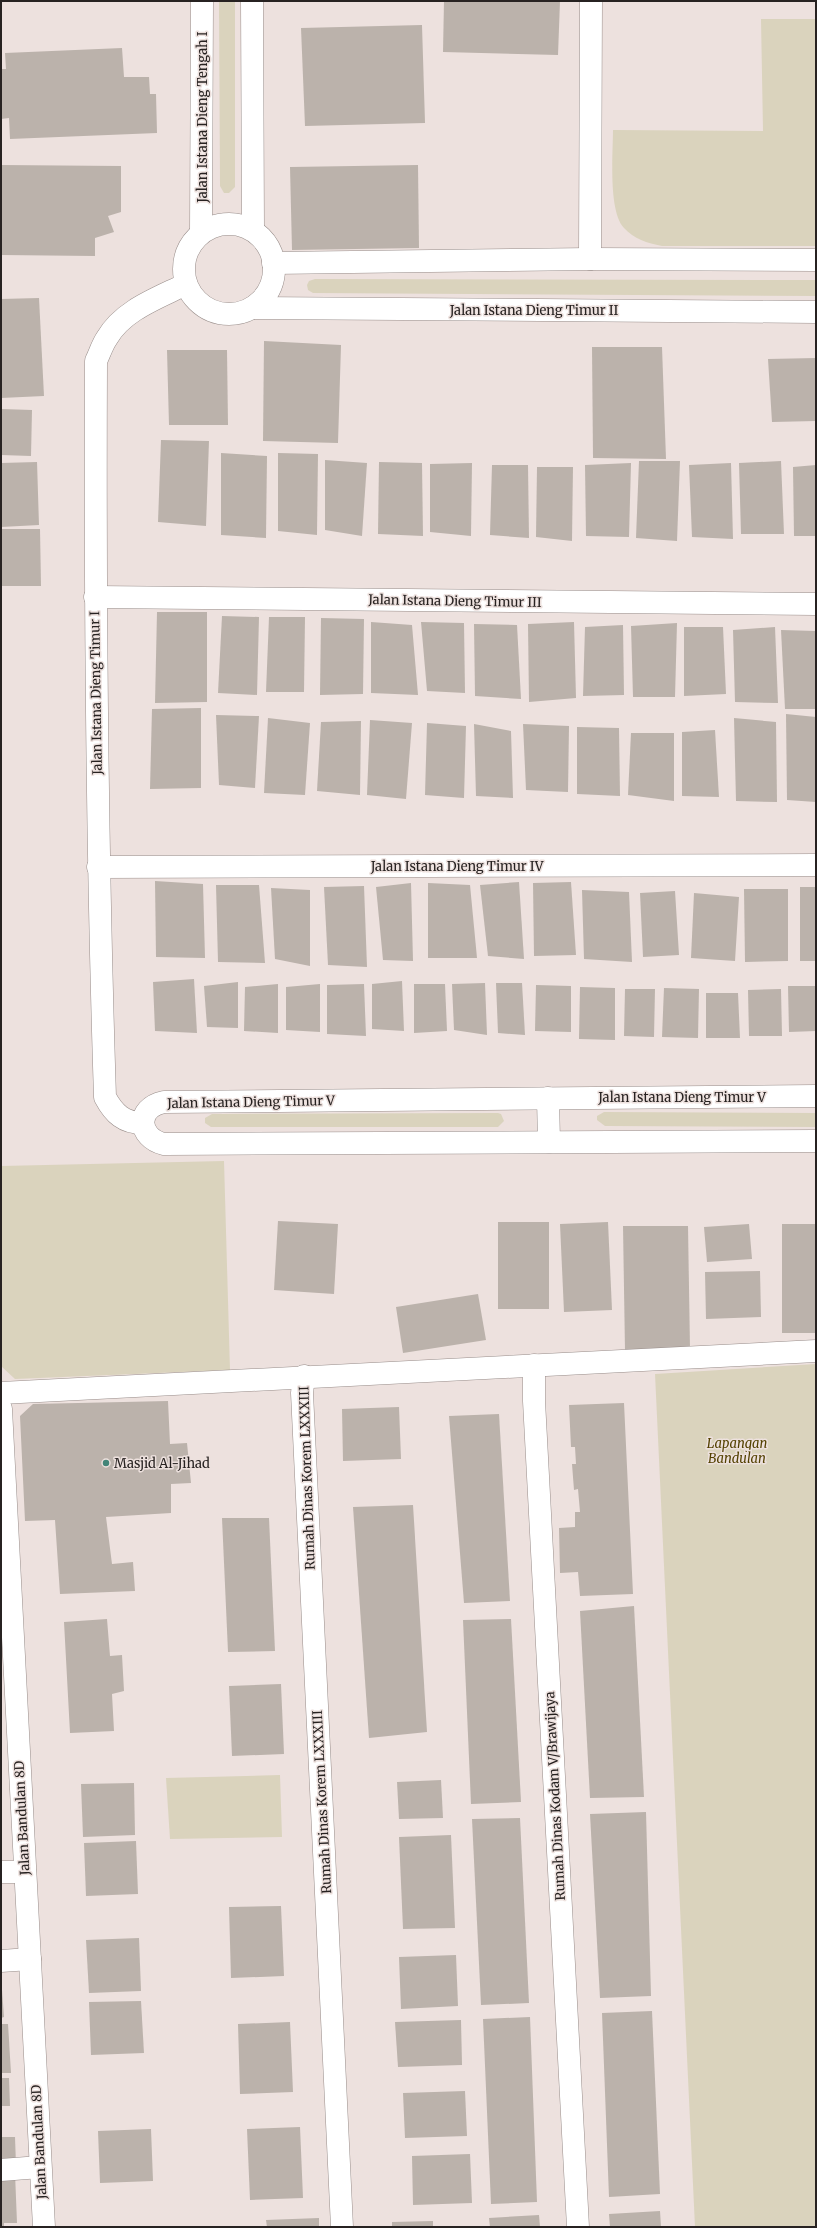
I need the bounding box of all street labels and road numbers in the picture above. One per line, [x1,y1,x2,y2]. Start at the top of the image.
street label: Jalan Istana Dieng Tengah I [194,31,211,204]
street label: Jalan Istana Dieng Timur II [449,302,619,319]
street label: Jalan Istana Dieng Timur III [367,591,542,611]
street label: Jalan Istana Dieng Timur I [86,611,106,776]
street label: Jalan Istana Dieng Timur IV [370,858,544,875]
street label: Jalan Istana Dieng Timur V [597,1089,766,1106]
street label: Jalan Istana Dieng Timur V [166,1092,335,1112]
street label: Rumah Dinas Korem LXXXIII [295,1386,319,1570]
street label: Rumah Dinas Kodam V/Brawijaya [541,1691,569,1901]
street label: Rumah Dinas Korem LXXXIII [309,1710,335,1894]
street label: Jalan Bandulan 8D [10,1760,34,1877]
street label: Jalan Bandulan 8D [27,2084,51,2201]

